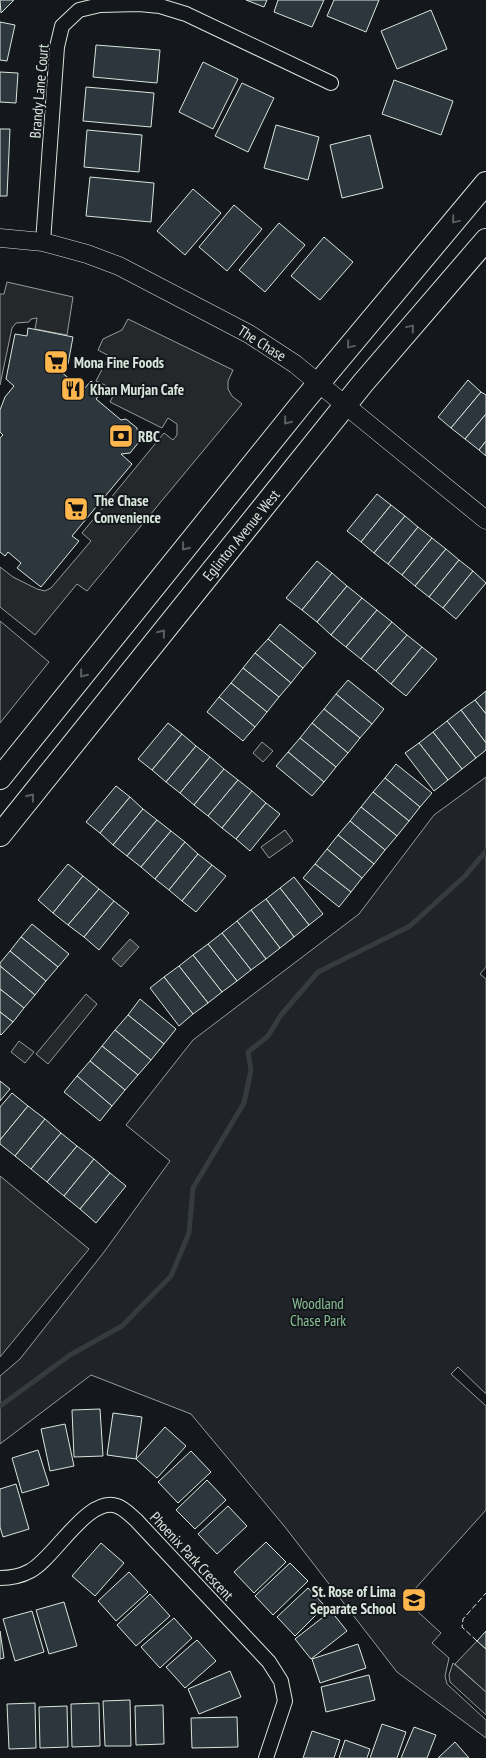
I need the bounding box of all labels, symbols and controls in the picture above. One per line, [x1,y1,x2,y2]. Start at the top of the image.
street label: Brandy Lane Court [25,43,53,139]
one-way arrow [451,215,460,224]
street label: The Chase [234,321,290,365]
one-way arrow [405,324,414,333]
one-way arrow [348,339,356,348]
supermarket icon: Mona Fine Foods [43,349,69,375]
place label: Mona Fine Foods [74,353,164,372]
restaurant icon: Khan Murjan Cafe [60,376,86,402]
place label: Khan Murjan Cafe [90,380,184,399]
one-way arrow [285,415,293,424]
bank icon: RBC [108,423,134,449]
place label: RBC [138,427,160,446]
street label: Eglinton Avenue West [198,486,284,584]
place label: The Chase Convenience [94,491,161,527]
supermarket icon: The Chase Convenience [63,496,89,522]
one-way arrow [183,541,191,550]
one-way arrow [157,630,165,639]
one-way arrow [81,668,89,677]
one-way arrow [25,794,33,803]
park label: Woodland Chase Park [290,1294,346,1330]
street label: Phoenix Park Crescent [146,1508,238,1604]
place label: St. Rose of Lima Separate School [310,1582,396,1618]
school or university icon: St. Rose of Lima Separate School [401,1587,427,1613]

